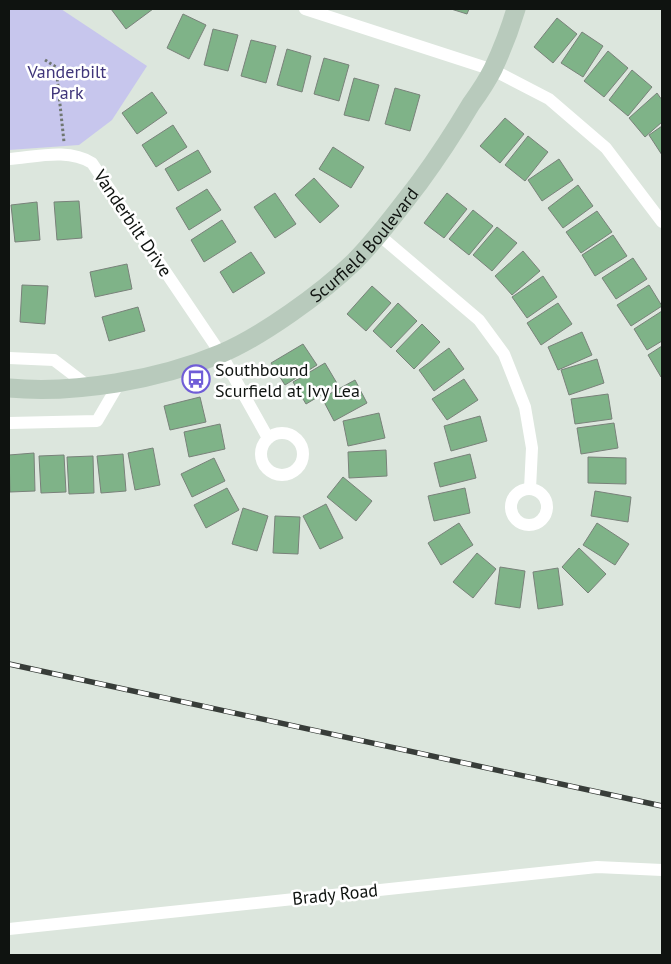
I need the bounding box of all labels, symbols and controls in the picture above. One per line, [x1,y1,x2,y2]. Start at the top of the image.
park label: Vanderbilt Park [27,60,106,104]
street label: Vanderbilt Drive [88,164,177,281]
street label: Scurfield Boulevard [305,183,423,307]
place label: Southbound Scurfield at Ivy Lea [215,358,360,402]
bus stop icon: Southbound Scurfield at Ivy Lea [181,364,211,394]
street label: Brady Road [291,878,379,910]

